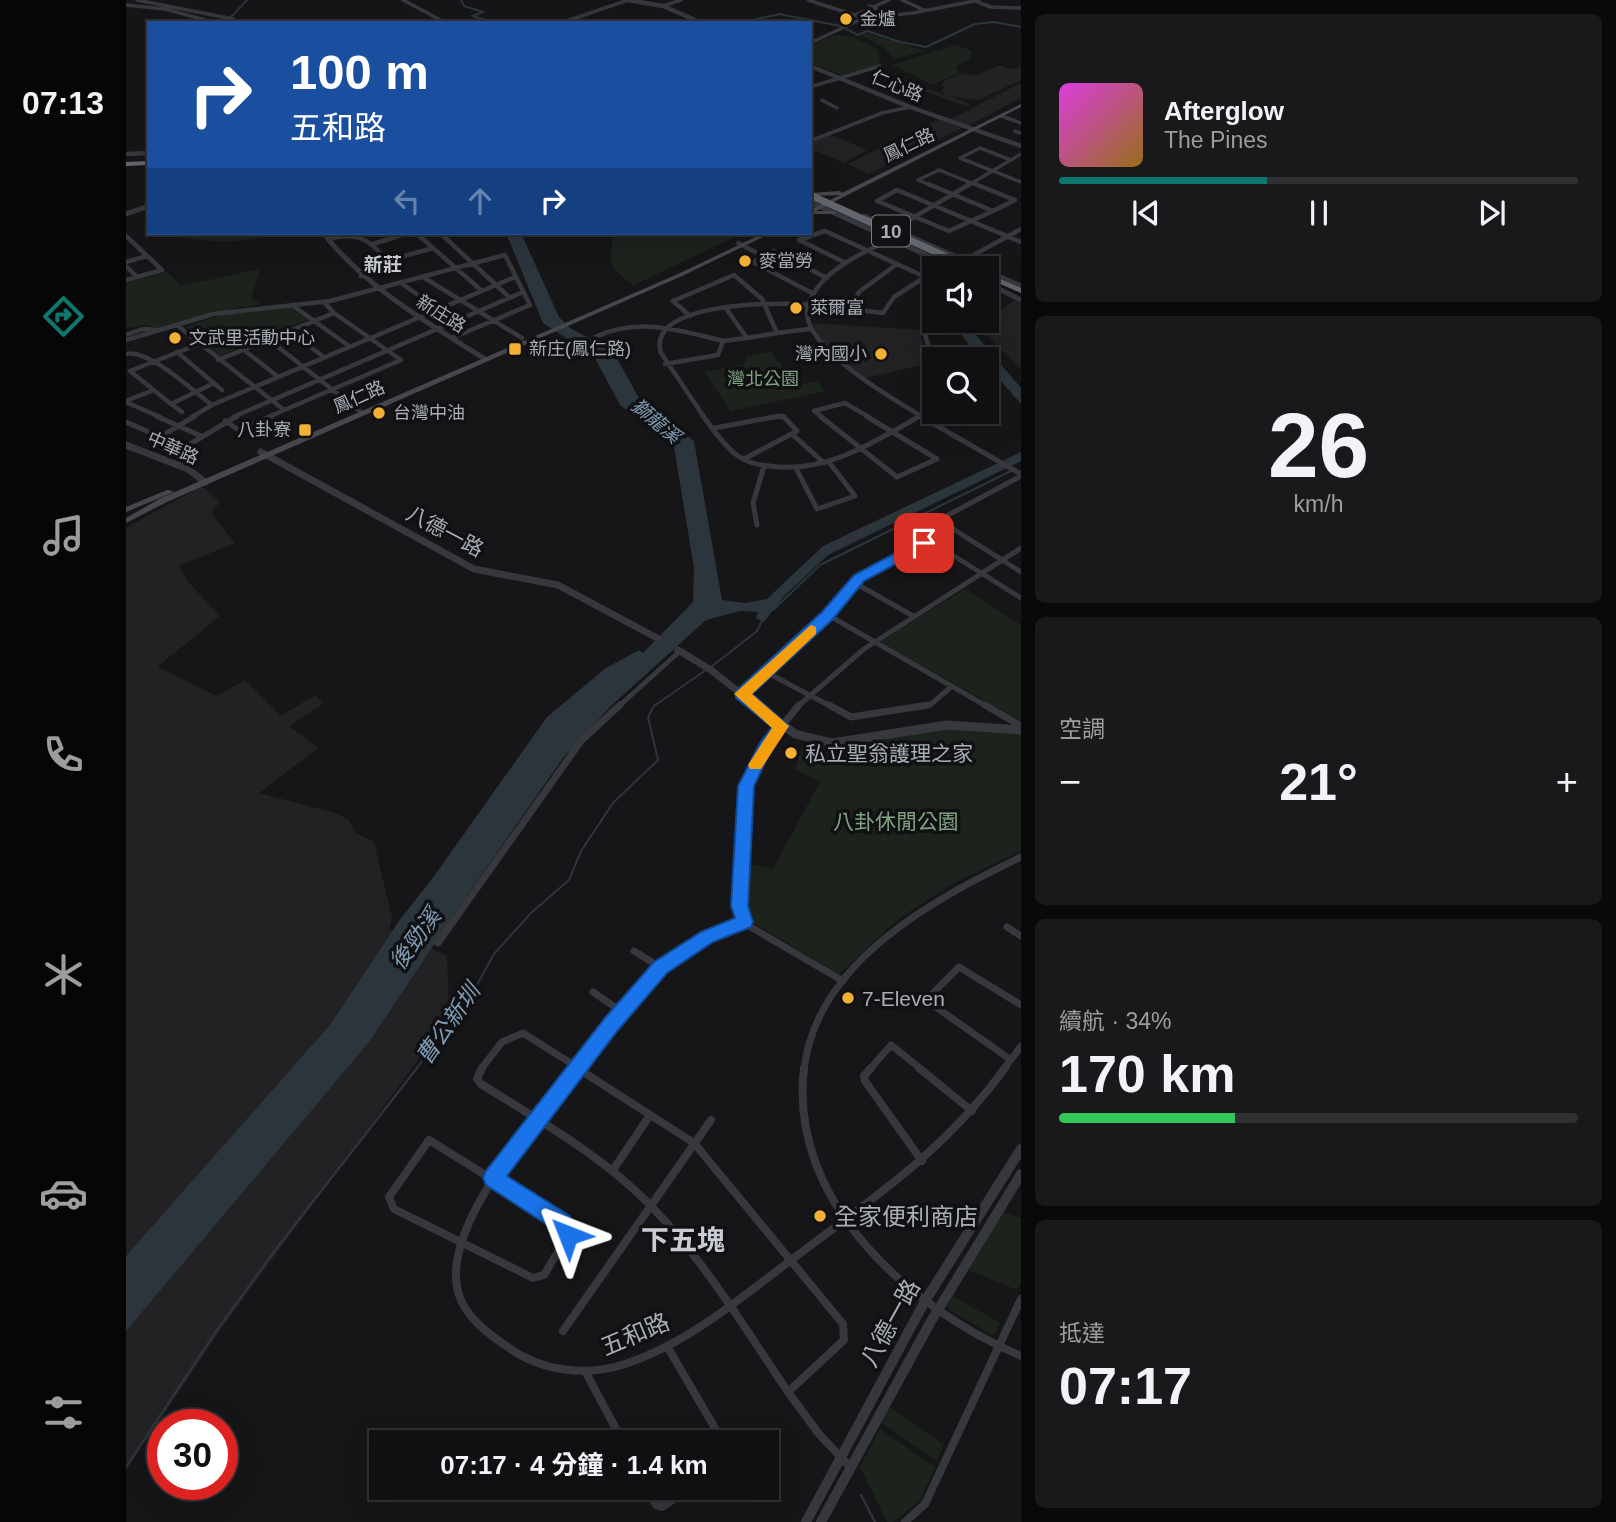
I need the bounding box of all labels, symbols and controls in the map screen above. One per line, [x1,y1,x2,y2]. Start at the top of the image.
place label: 金爐 [860,9,896,29]
marker: 金爐 [838,11,854,27]
text: 100 m [290,45,429,99]
icon: right [175,49,266,140]
street label: 仁心路 [868,67,926,105]
text: 07:13 [22,85,104,121]
text: Afterglow [1164,96,1284,126]
text: 五和路 [290,110,386,146]
street label: 鳳仁路 [880,124,938,166]
text: The Pines [1164,127,1268,153]
icon: left [388,182,426,220]
icon: ahead [461,182,499,220]
icon: right [534,182,572,220]
icon: previous [1127,194,1165,232]
icon: pause [1300,194,1338,232]
icon: next [1473,194,1511,232]
road number: 10 [872,216,910,246]
place label: 麥當勞 [759,251,813,271]
marker: 麥當勞 [737,253,753,269]
district label: 新莊 [364,254,402,275]
map controls [922,256,999,424]
button: sound [922,256,999,333]
street label: 新庄路 [413,291,469,337]
icon: directions [39,292,88,341]
place label: 萊爾富 [810,298,864,318]
marker: 萊爾富 [788,300,804,316]
place label: 文武里活動中心 [189,328,315,348]
marker: 文武里活動中心 [167,330,183,346]
place label: 新庄(鳳仁路) [529,339,631,359]
marker: 新庄(鳳仁路) [507,341,523,357]
place label: 灣內國小 [795,344,867,364]
marker: 灣內國小 [873,346,889,362]
button: search [922,347,999,424]
park label: 灣北公園 [727,369,799,389]
street label: 鳳仁路 [330,377,388,417]
water label: 獅龍溪 [627,395,687,449]
text: 26 [1268,395,1369,496]
place label: 台灣中油 [393,403,465,423]
marker: 台灣中油 [371,405,387,421]
place label: 八卦寮 [237,420,291,440]
marker: 八卦寮 [297,422,313,438]
street label: 中華路 [144,428,202,468]
text: km/h [1294,491,1343,517]
street label: 八德一路 [403,501,487,561]
icon: music [39,511,88,560]
pin [894,513,954,573]
icon: arrive [905,524,943,562]
text: 空調 [1059,716,1105,742]
icon: phone [39,730,88,779]
place label: 私立聖翁護理之家 [805,742,973,765]
marker: 私立聖翁護理之家 [783,745,799,761]
text: 21° [1279,753,1358,811]
text: − [1059,761,1081,803]
text: + [1556,761,1578,803]
park label: 八卦休閒公園 [833,810,959,833]
water label: 後勁溪 [384,901,448,975]
icon: climate [39,950,88,999]
water label: 曹公新圳 [411,976,487,1069]
place label: 7-Eleven [862,987,945,1010]
marker: 7-Eleven [840,990,856,1006]
text: 續航 · 34% [1059,1008,1171,1034]
text: 170 km [1059,1045,1235,1103]
icon: car [39,1169,88,1218]
position arrow [531,1198,605,1272]
place label: 全家便利商店 [834,1203,978,1230]
marker: 全家便利商店 [812,1208,828,1224]
district label: 下五塊 [641,1225,725,1256]
street label: 八德一路 [855,1274,925,1372]
street label: 五和路 [597,1308,673,1360]
text: 抵達 [1059,1320,1105,1346]
text: 07:17 [1059,1357,1192,1415]
icon: filters [39,1388,88,1437]
speed limit sign: 30 [147,1409,238,1500]
text: 07:17 · 4 分鐘 · 1.4 km [440,1450,708,1480]

